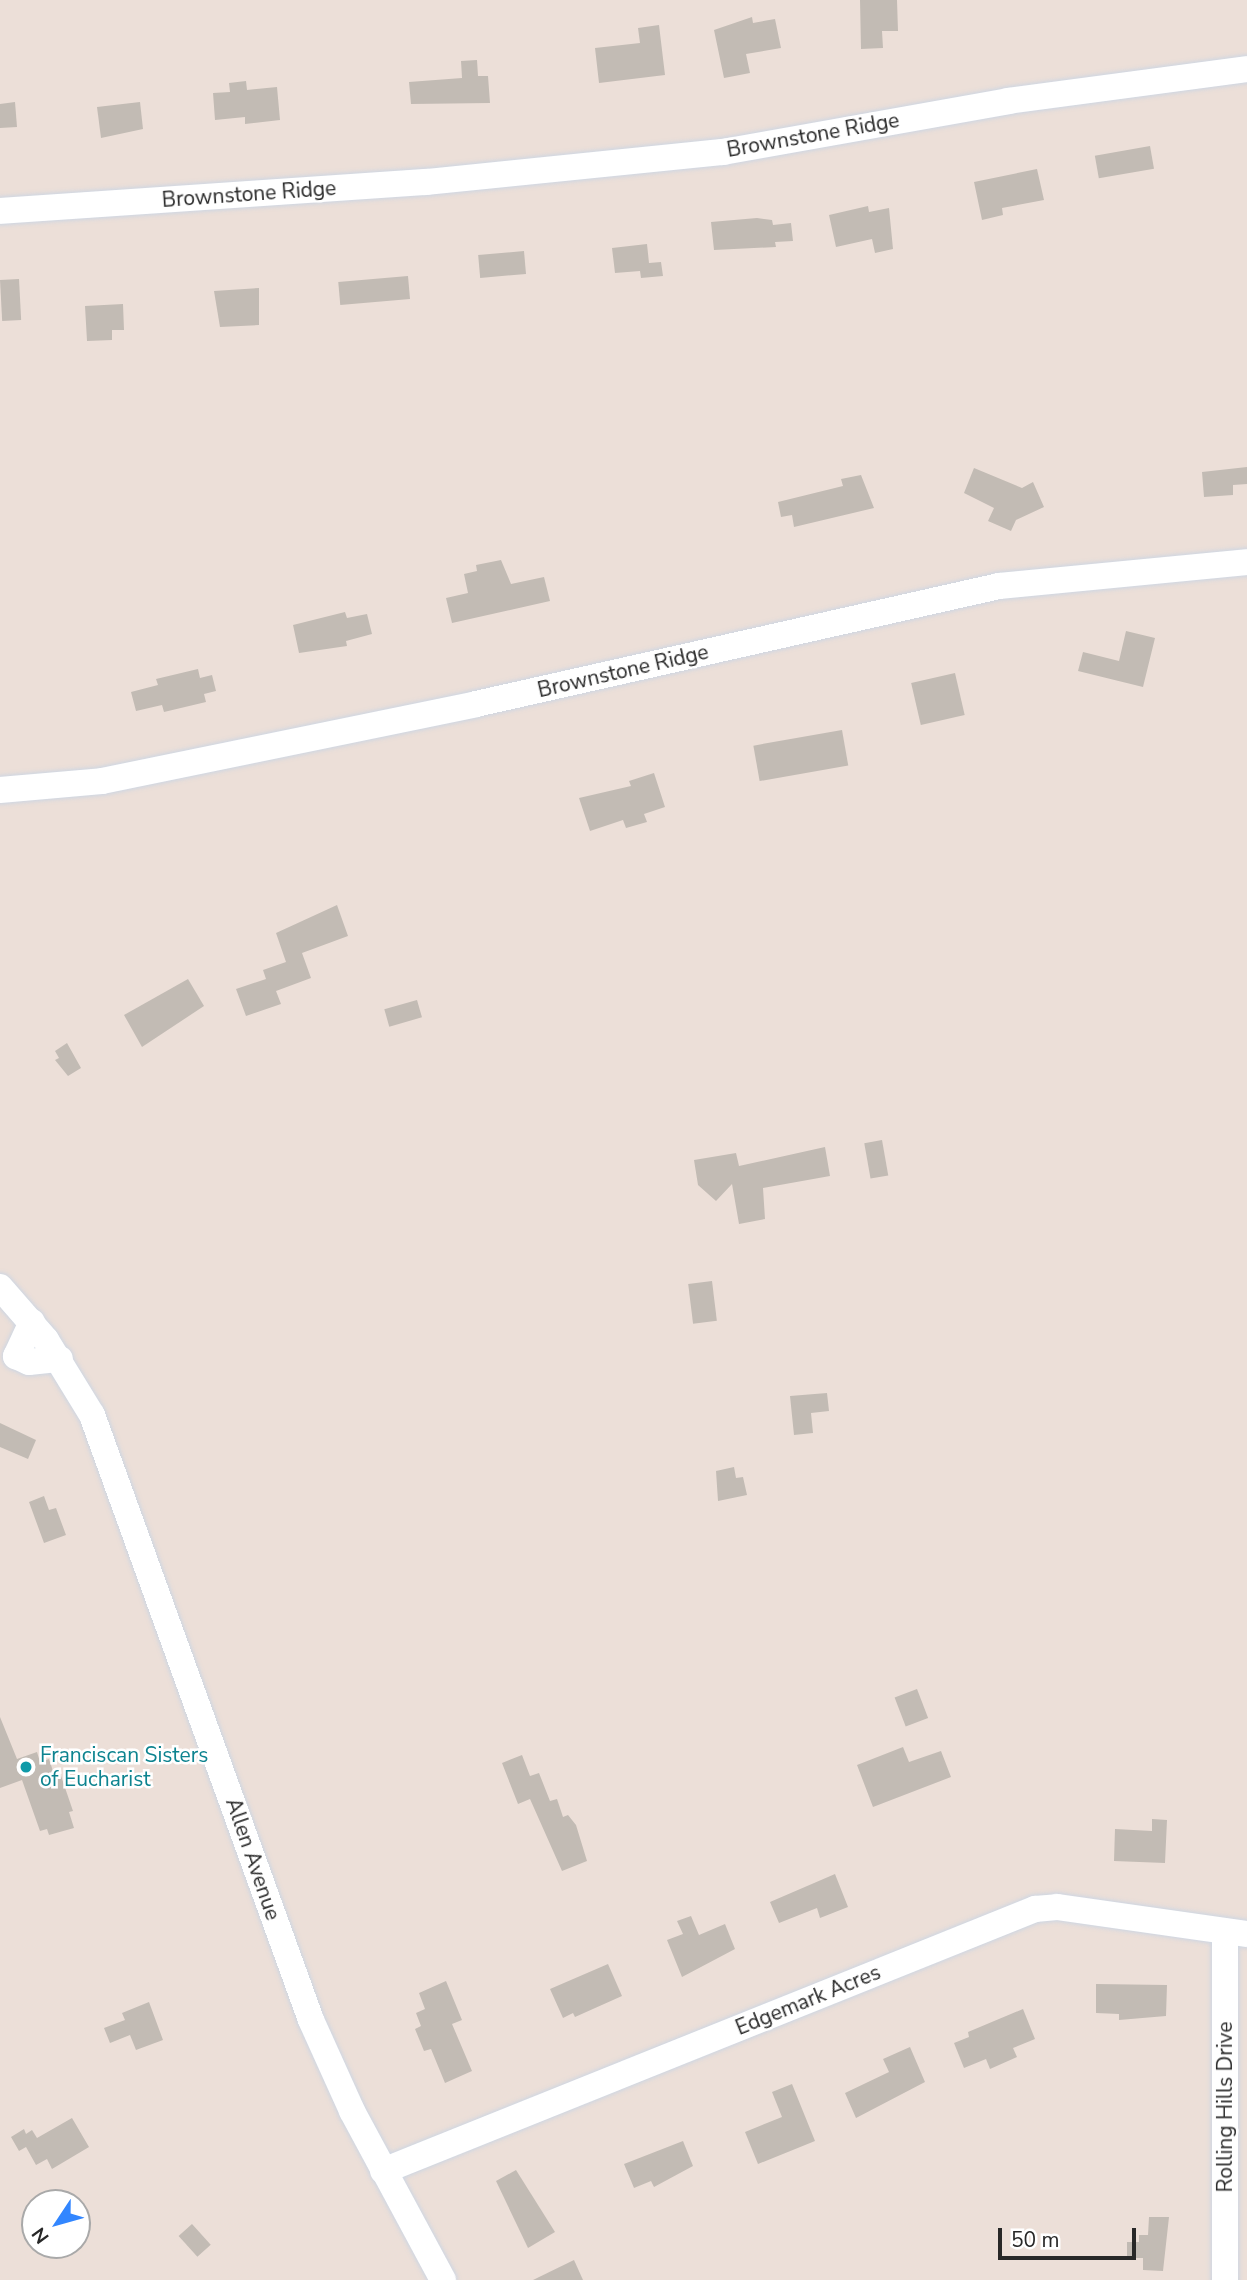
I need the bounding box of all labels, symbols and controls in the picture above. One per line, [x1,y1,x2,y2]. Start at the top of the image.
street label: Brownstone Ridge [725,107,901,163]
street label: Brownstone Ridge [161,175,337,213]
street label: Brownstone Ridge [535,639,711,703]
place label: Franciscan Sisters of Eucharist [40,1742,208,1792]
marker: Franciscan Sisters of Eucharist [18,1759,34,1775]
street label: Allen Avenue [220,1795,286,1923]
street label: Edgemark Acres [732,1959,884,2041]
street label: Rolling Hills Drive [1212,2022,1238,2192]
north arrow [21,2189,91,2259]
scale bar [1002,2214,1140,2258]
text: N [26,2222,55,2249]
text: 50 m [1011,2226,1060,2254]

